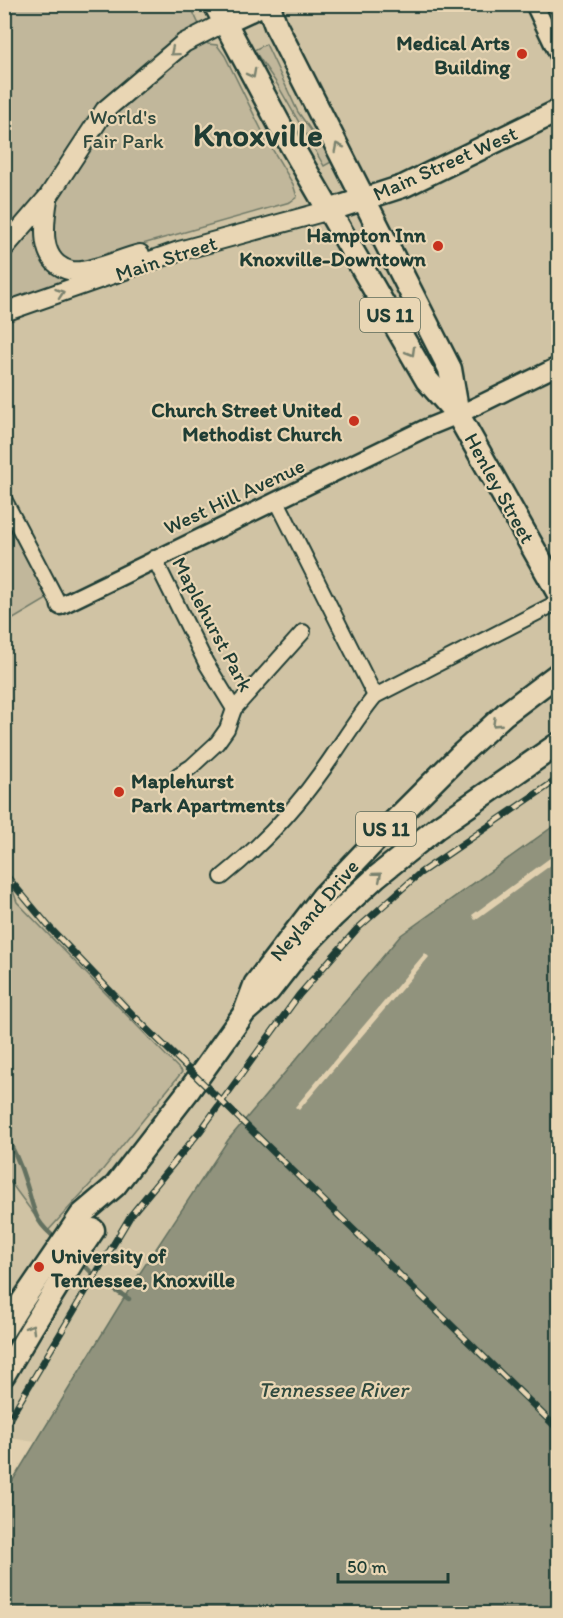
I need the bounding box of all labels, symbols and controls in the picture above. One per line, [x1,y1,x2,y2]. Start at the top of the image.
place label: Medical Arts Building [396,30,511,80]
one-way arrow [170,44,181,55]
marker: Medical Arts Building [515,47,529,61]
one-way arrow [245,67,256,78]
park label: World's Fair Park [82,104,164,153]
district label: Knoxville [193,115,323,154]
street label: Main Street West [369,120,521,206]
one-way arrow [333,143,345,154]
place label: Hampton Inn Knoxville-Downtown [239,222,426,271]
street label: Main Street [112,230,220,286]
marker: Hampton Inn Knoxville-Downtown [431,239,445,253]
one-way arrow [54,288,65,301]
road number: US 11 [360,298,420,332]
one-way arrow [404,346,415,356]
place label: Church Street United Methodist Church [151,397,343,446]
marker: Church Street United Methodist Church [347,414,361,428]
street label: Henley Street [459,428,541,548]
street label: West Hill Avenue [160,452,308,540]
street label: Maplehurst Park [167,552,259,696]
one-way arrow [492,716,502,727]
place label: Maplehurst Park Apartments [131,768,285,818]
marker: Maplehurst Park Apartments [112,785,126,799]
road number: US 11 [356,812,416,846]
street label: Neyland Drive [264,854,364,966]
one-way arrow [371,873,382,884]
place label: University of Tennessee, Knoxville [50,1243,235,1292]
marker: University of Tennessee, Knoxville [32,1260,46,1274]
one-way arrow [24,1324,35,1334]
water label: Tennessee River [258,1376,410,1403]
scale bar [338,1546,448,1584]
text: 50 m [347,1556,387,1578]

